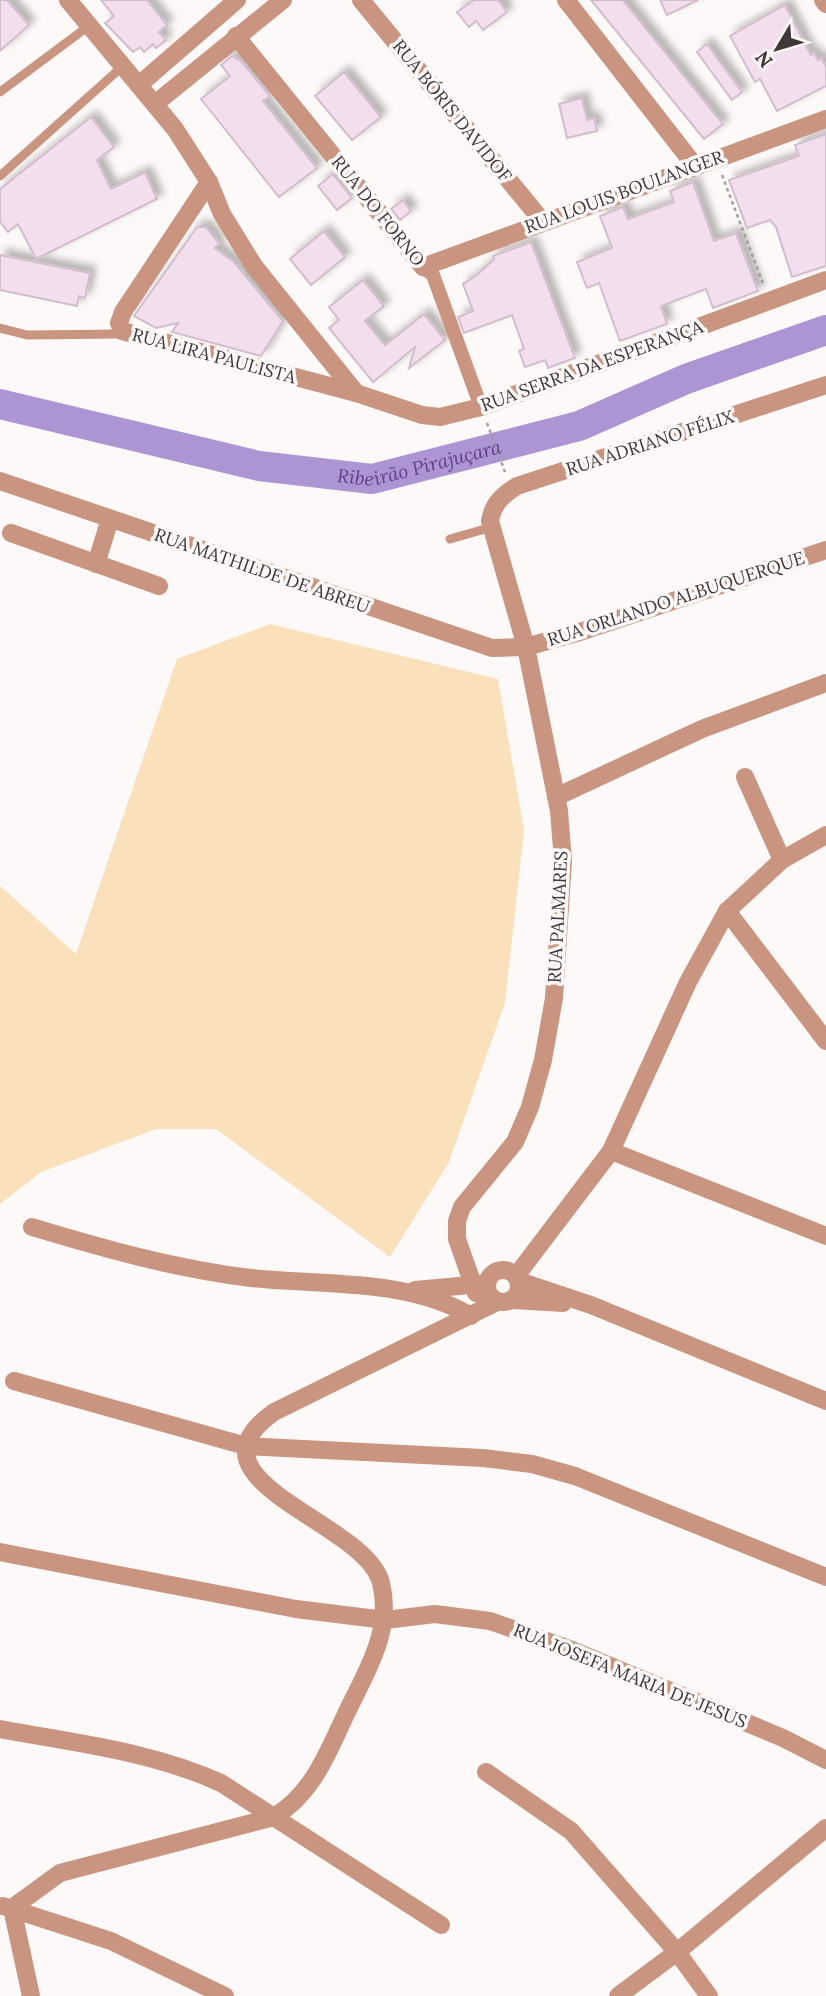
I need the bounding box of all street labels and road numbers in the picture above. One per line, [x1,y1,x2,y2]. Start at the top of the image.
street label: RUA BÓRIS DAVIDOF [388,35,517,187]
street label: RUA LOUIS BOULANGER [521,145,727,238]
street label: RUA DO FORNO [327,151,430,271]
street label: RUA SERRA DA ESPERANÇA [478,314,707,416]
street label: RUA LIRA PAULISTA [130,323,299,389]
street label: RUA ADRIANO FÉLIX [563,404,737,481]
street label: RUA MATHILDE DE ABREU [151,523,373,618]
street label: RUA ORLANDO ALBUQUERQUE [544,546,807,651]
street label: RUA PALMARES [543,850,572,984]
street label: RUA JOSEFA MARIA DE JESUS [510,1618,750,1733]

